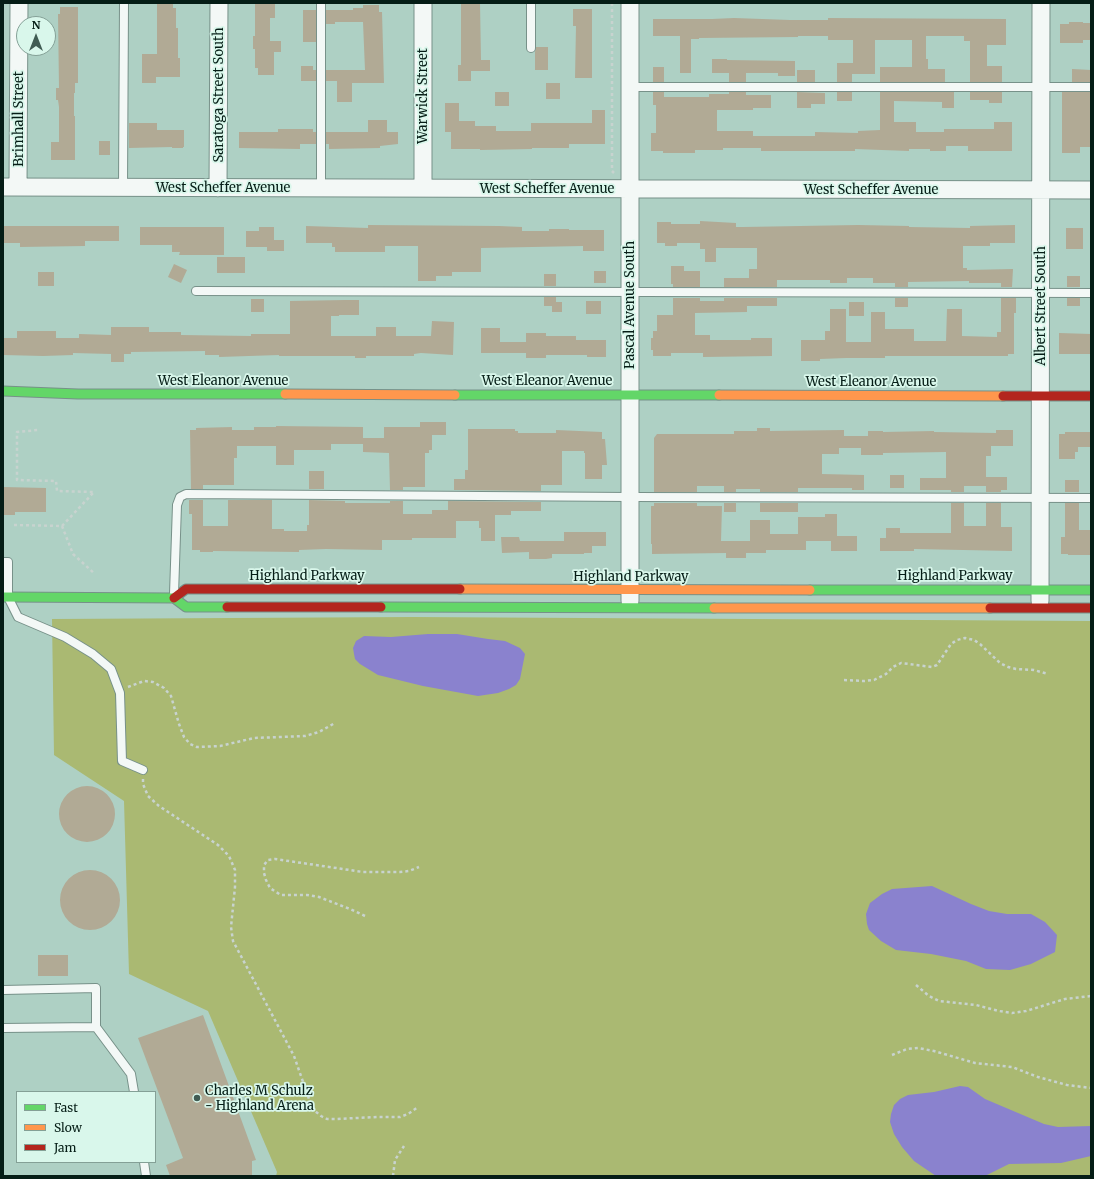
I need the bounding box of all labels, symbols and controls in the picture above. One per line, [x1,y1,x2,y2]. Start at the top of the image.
north arrow [16,16,56,56]
text: N [32,18,40,32]
street label: Saratoga Street South [211,27,227,163]
street label: Warwick Street [415,48,431,144]
street label: Brimhall Street [11,71,27,167]
street label: West Scheffer Avenue [156,180,290,196]
street label: West Scheffer Avenue [480,181,614,197]
street label: West Scheffer Avenue [804,182,938,198]
street label: Pascal Avenue South [622,241,638,369]
street label: Albert Street South [1033,246,1049,366]
street label: West Eleanor Avenue [158,373,288,389]
street label: West Eleanor Avenue [482,373,612,389]
street label: West Eleanor Avenue [806,374,936,390]
street label: Highland Parkway [249,568,365,584]
street label: Highland Parkway [897,568,1013,584]
street label: Highland Parkway [573,569,689,585]
place label: Charles M Schulz - Highland Arena [205,1083,314,1114]
legend [16,1091,156,1163]
marker: Charles M Schulz - Highland Arena [192,1093,202,1103]
text: Fast [54,1100,78,1115]
text: Slow [54,1120,82,1135]
text: Jam [54,1140,76,1155]

